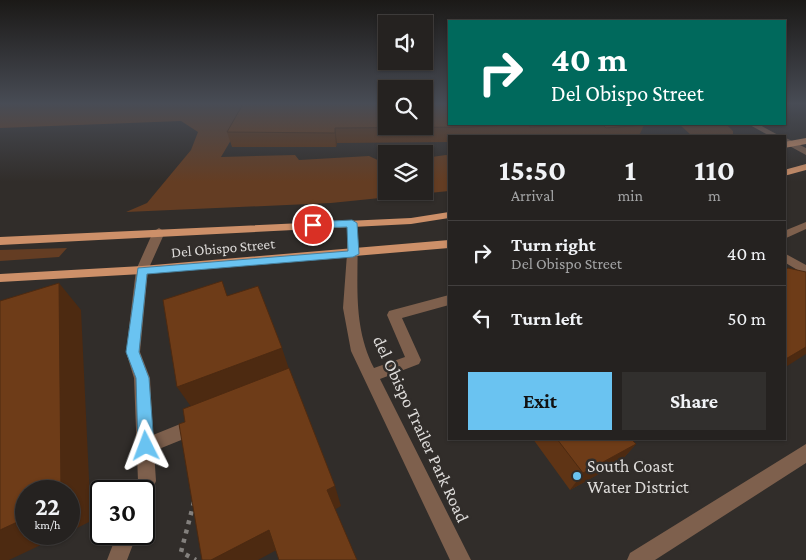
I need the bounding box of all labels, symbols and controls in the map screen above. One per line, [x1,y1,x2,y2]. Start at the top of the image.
map controls [378,15,433,200]
button: sound [378,15,433,70]
icon: right [468,40,533,105]
text: 40 m [551,40,628,79]
button: search [378,80,433,135]
text: Del Obispo Street [551,81,704,106]
button: layers [378,145,433,200]
text: 15:50 [499,153,566,186]
text: 1 [625,153,636,186]
text: 110 [694,153,735,186]
text: Arrival [511,187,554,204]
text: min [617,187,643,204]
text: m [708,187,721,204]
pin [292,204,334,246]
icon: arrive [299,211,327,239]
text: Turn right [511,234,596,255]
street label: Del Obispo Street [170,235,277,262]
icon: right [468,239,496,267]
text: 40 m [727,243,766,264]
text: Del Obispo Street [511,255,622,272]
icon: left [468,304,496,332]
text: Turn left [511,308,583,329]
text: 50 m [727,308,766,329]
street label: del Obispo Trailer Park Road [369,333,473,526]
button: Exit [468,372,612,430]
button: Share [622,372,766,430]
position arrow [119,419,171,471]
place label: South Coast Water District [587,456,690,497]
marker: South Coast Water District [571,470,583,482]
speed limit sign: 30 [90,480,155,545]
text: 22 [35,493,60,520]
text: km/h [35,518,60,532]

